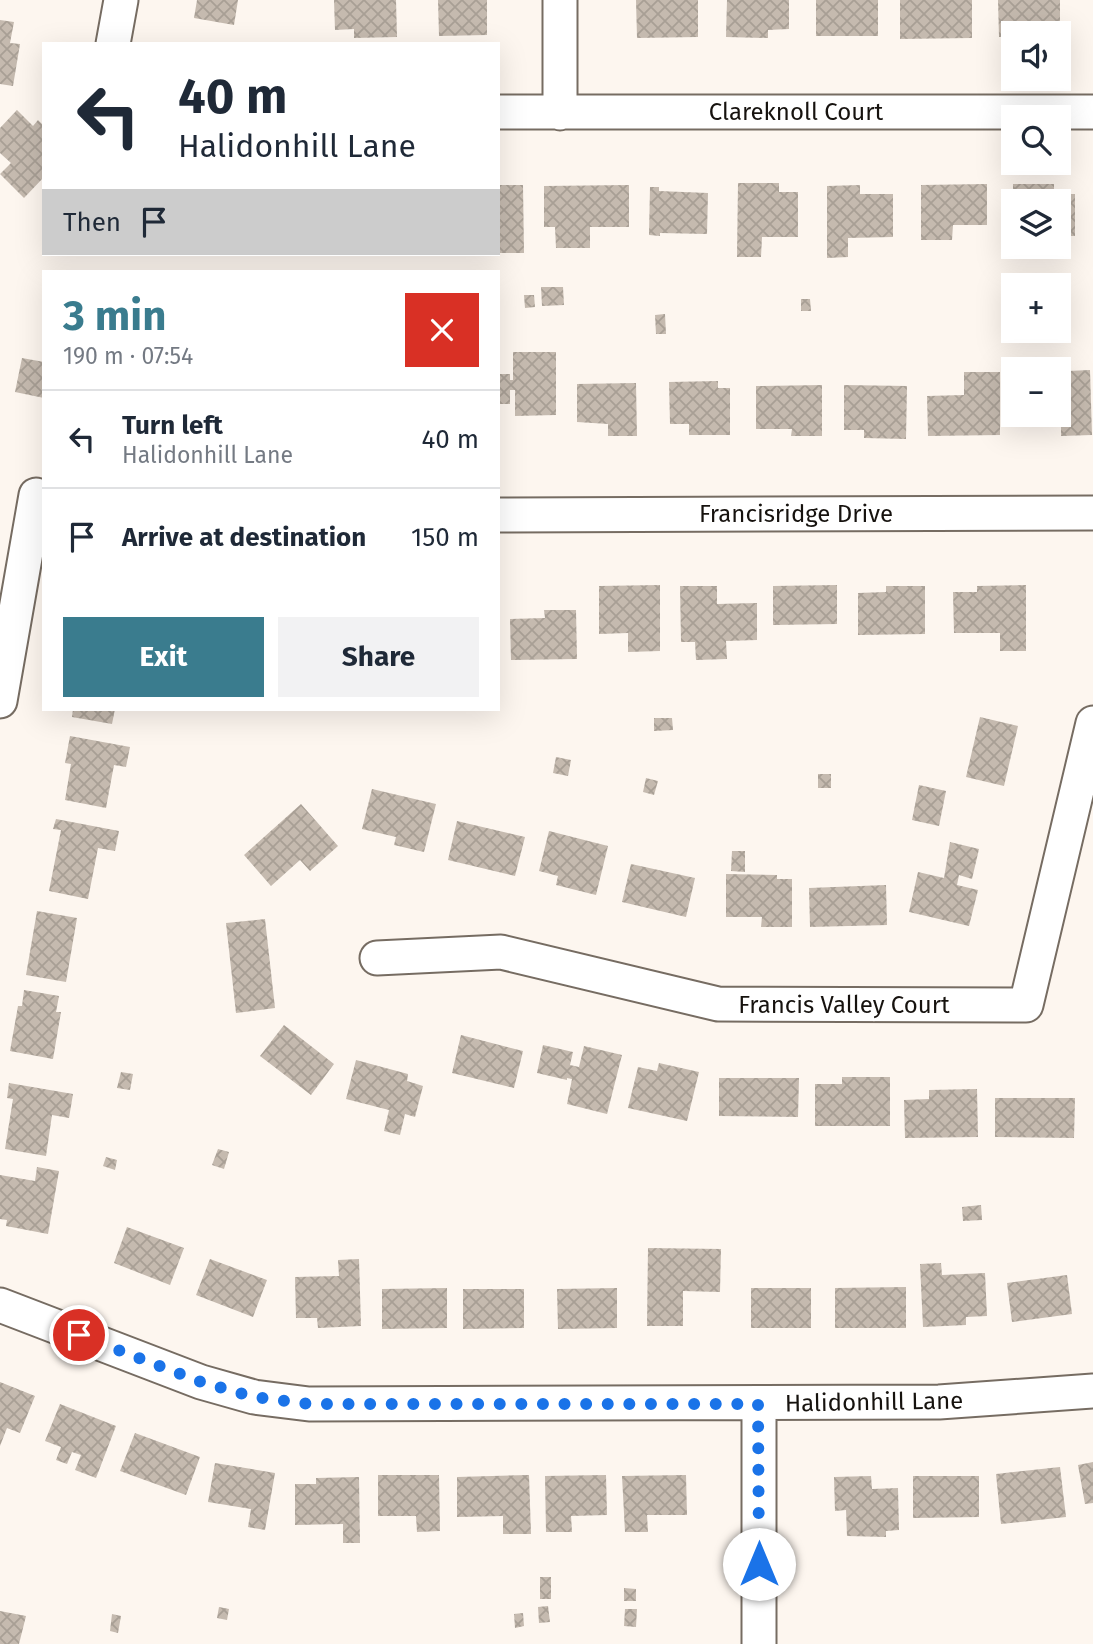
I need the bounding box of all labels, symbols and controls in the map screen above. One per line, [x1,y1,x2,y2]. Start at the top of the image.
map controls [1001,21,1071,427]
button: sound [1001,21,1071,91]
text: 40 m [178,67,287,126]
icon: left [63,70,154,161]
street label: Clareknoll Court [709,98,884,126]
button: search [1001,105,1071,175]
text: Halidonhill Lane [178,127,416,165]
button: layers [1001,189,1071,259]
icon: arrive [135,203,173,241]
text: Then [63,207,121,238]
button: + [1001,273,1071,343]
text: 3 min [63,291,166,341]
button: close [405,293,479,367]
text: 190 m · 07:54 [63,342,193,370]
button: − [1001,357,1071,427]
text: Turn left [122,410,223,441]
icon: left [63,420,101,458]
text: 40 m [421,424,479,455]
text: Halidonhill Lane [122,441,293,469]
street label: Francisridge Drive [699,500,893,528]
icon: arrive [63,518,101,556]
text: Arrive at destination [122,522,366,553]
text: 150 m [411,522,479,553]
button: Exit [63,617,264,697]
button: Share [278,617,479,697]
street label: Francis Valley Court [738,991,950,1019]
pin [49,1305,109,1365]
icon: arrive [60,1316,98,1354]
street label: Halidonhill Lane [784,1386,964,1418]
position arrow [722,1527,796,1601]

